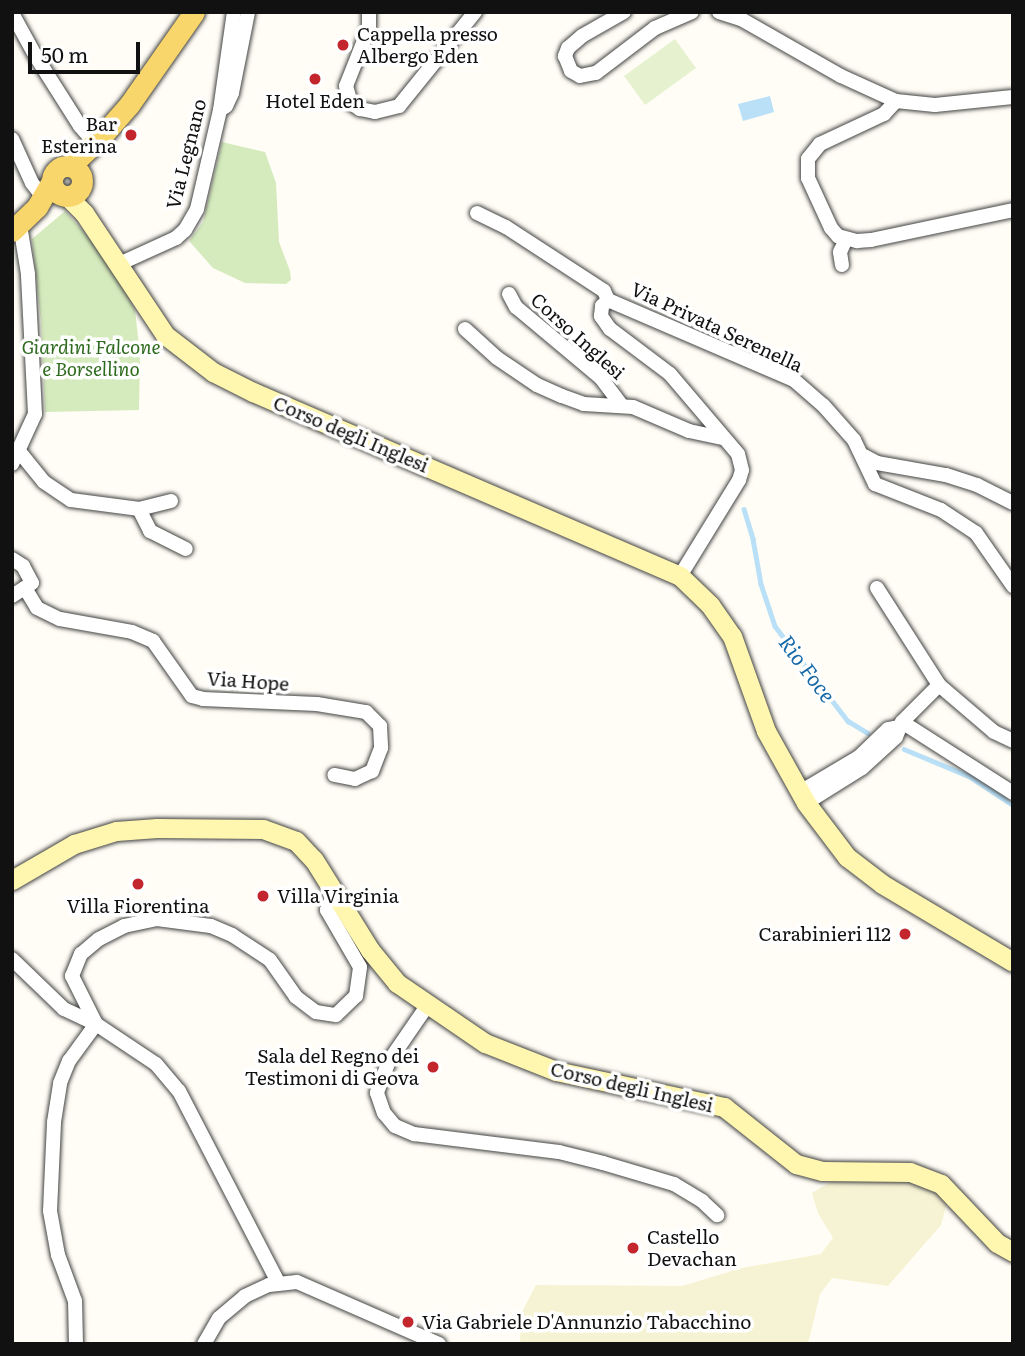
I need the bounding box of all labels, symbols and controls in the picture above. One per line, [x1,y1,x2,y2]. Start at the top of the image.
place label: Cappella presso Albergo Eden [357,23,498,67]
scale bar [32,28,144,72]
marker: Cappella presso Albergo Eden [335,37,351,53]
text: 50 m [41,38,88,69]
marker: Hotel Eden [307,71,323,87]
place label: Hotel Eden [265,90,365,112]
street label: Via Legnano [161,96,211,212]
place label: Bar Esterina [41,113,117,157]
marker: Bar Esterina [123,127,139,143]
street label: Via Privata Serenella [627,277,807,377]
street label: Corso Inglesi [526,288,630,384]
park label: Giardini Falcone e Borsellino [21,336,161,380]
street label: Corso degli Inglesi [270,391,432,477]
water label: Rio Foce [774,629,842,707]
street label: Via Hope [206,667,290,695]
marker: Villa Fiorentina [130,876,146,892]
place label: Villa Virginia [277,885,399,907]
marker: Villa Virginia [255,888,271,904]
place label: Villa Fiorentina [66,895,210,917]
place label: Carabinieri 112 [759,923,891,945]
marker: Carabinieri 112 [897,926,913,942]
place label: Sala del Regno dei Testimoni di Geova [244,1045,419,1089]
street label: Corso degli Inglesi [548,1057,716,1117]
marker: Sala del Regno dei Testimoni di Geova [425,1059,441,1075]
place label: Castello Devachan [647,1226,737,1270]
marker: Castello Devachan [625,1240,641,1256]
place label: Via Gabriele D'Annunzio Tabacchino [422,1311,751,1333]
marker: Via Gabriele D'Annunzio Tabacchino [400,1314,416,1330]

